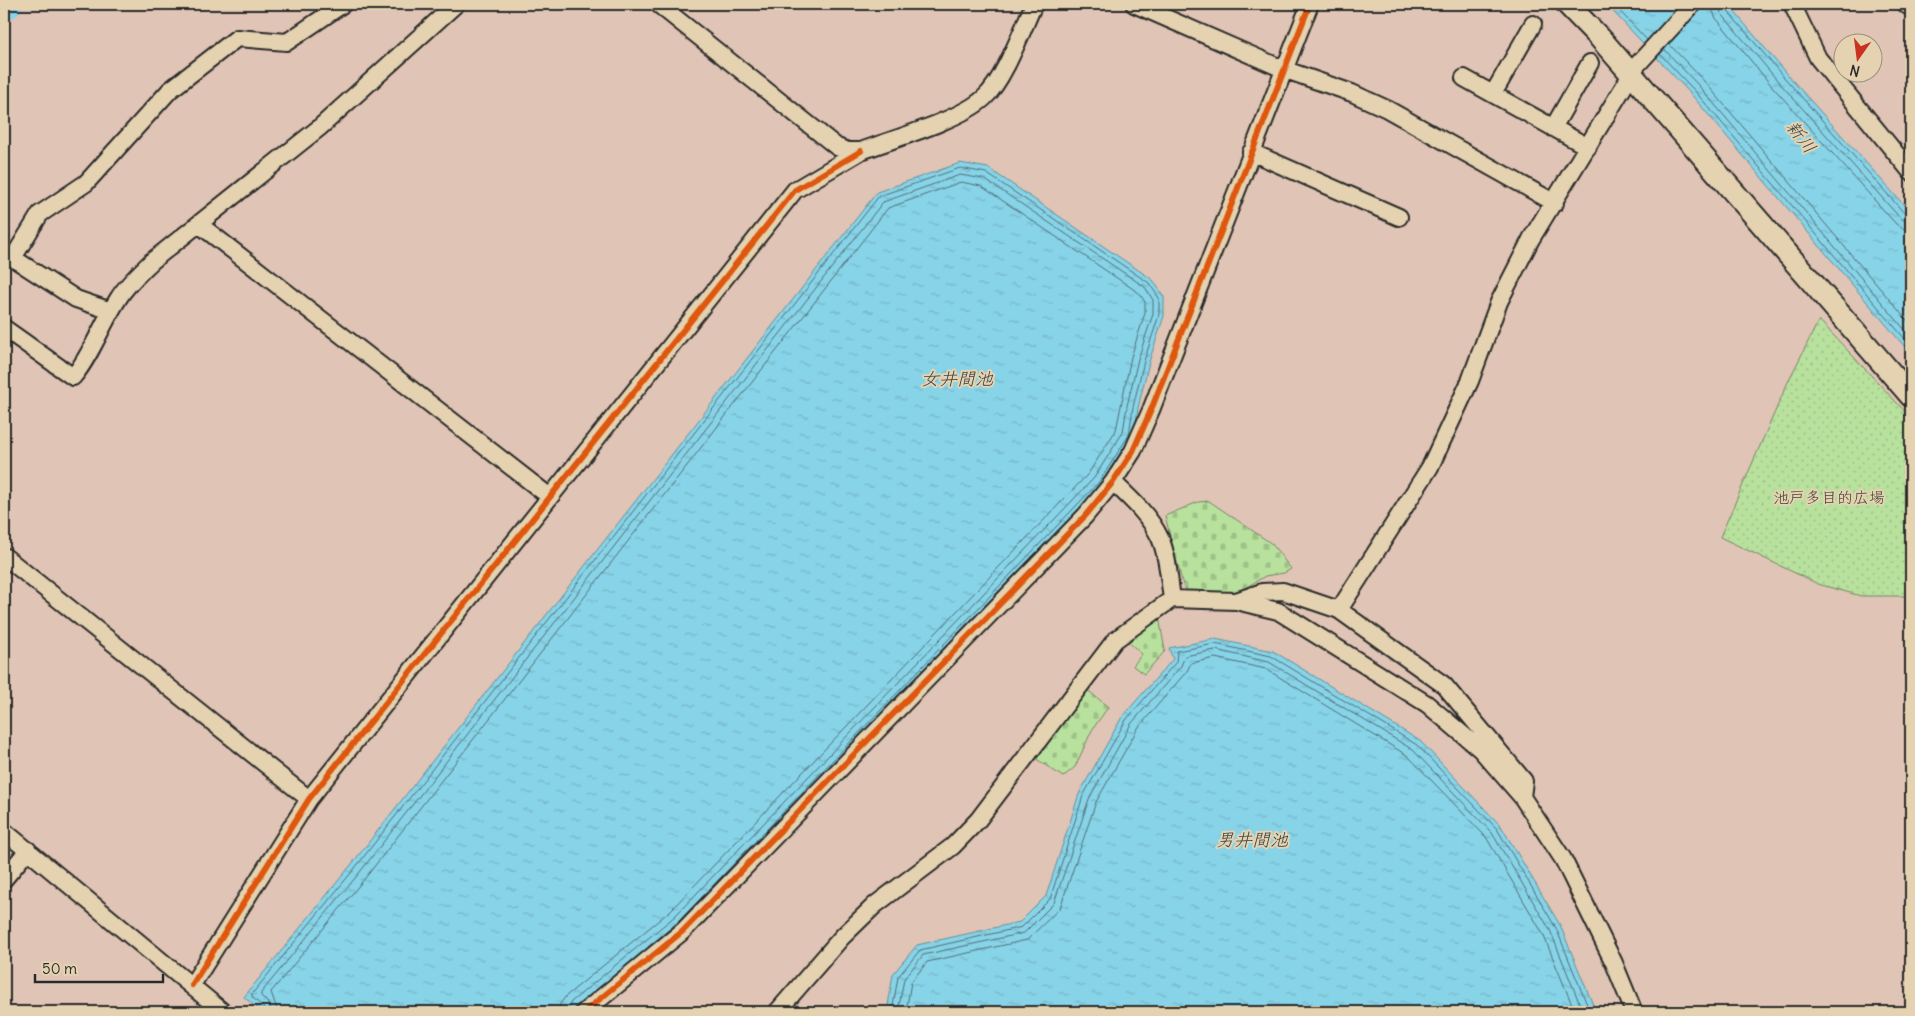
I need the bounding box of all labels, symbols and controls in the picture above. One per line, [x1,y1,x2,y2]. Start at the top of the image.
north arrow [1832,32,1882,82]
text: N [1848,61,1862,81]
water label: 新川 [1781,115,1822,158]
water label: 女井間池 [921,367,994,390]
park label: 池戸多目的広場 [1773,487,1885,507]
water label: 男井間池 [1216,828,1289,851]
scale bar [35,951,162,983]
text: 50 m [42,959,77,978]

